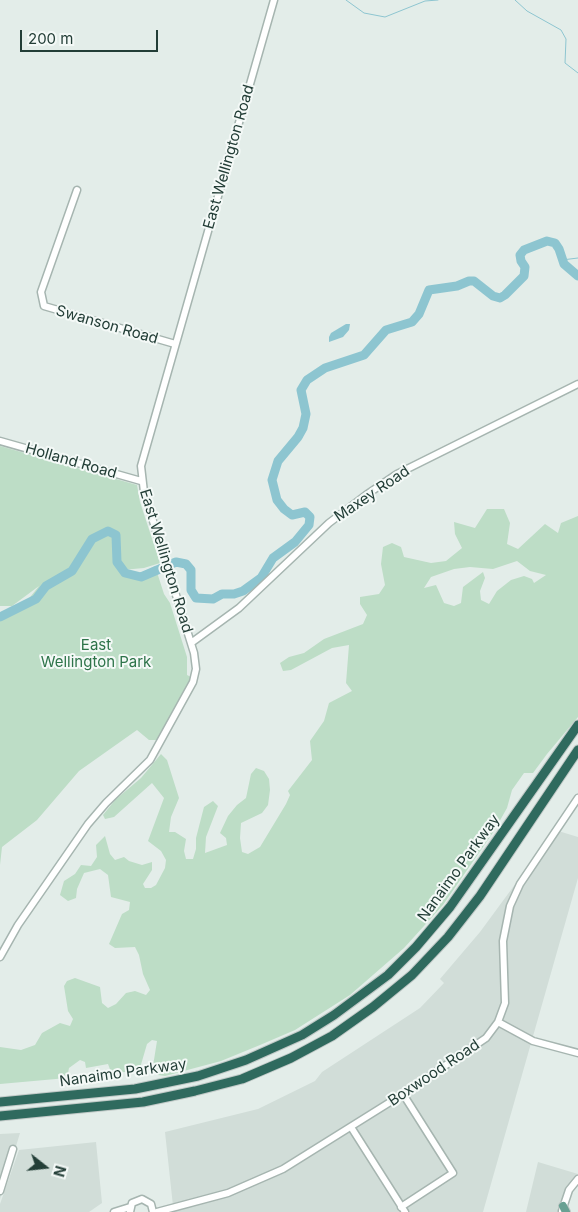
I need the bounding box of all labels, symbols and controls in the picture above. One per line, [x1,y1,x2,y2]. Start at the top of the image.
scale bar [22,20,160,52]
text: 200 m [28,29,73,48]
street label: East Wellington Road [200,83,258,231]
street label: Swanson Road [54,302,160,348]
street label: Holland Road [23,439,119,483]
street label: Maxey Road [331,462,413,526]
street label: East Wellington Road [136,487,196,635]
park label: East Wellington Park [41,636,151,671]
street label: Nanaimo Parkway [414,811,504,925]
street label: Boxwood Road [385,1036,483,1110]
street label: Nanaimo Parkway [58,1055,188,1091]
north arrow [20,1142,70,1192]
text: N [50,1164,70,1179]

